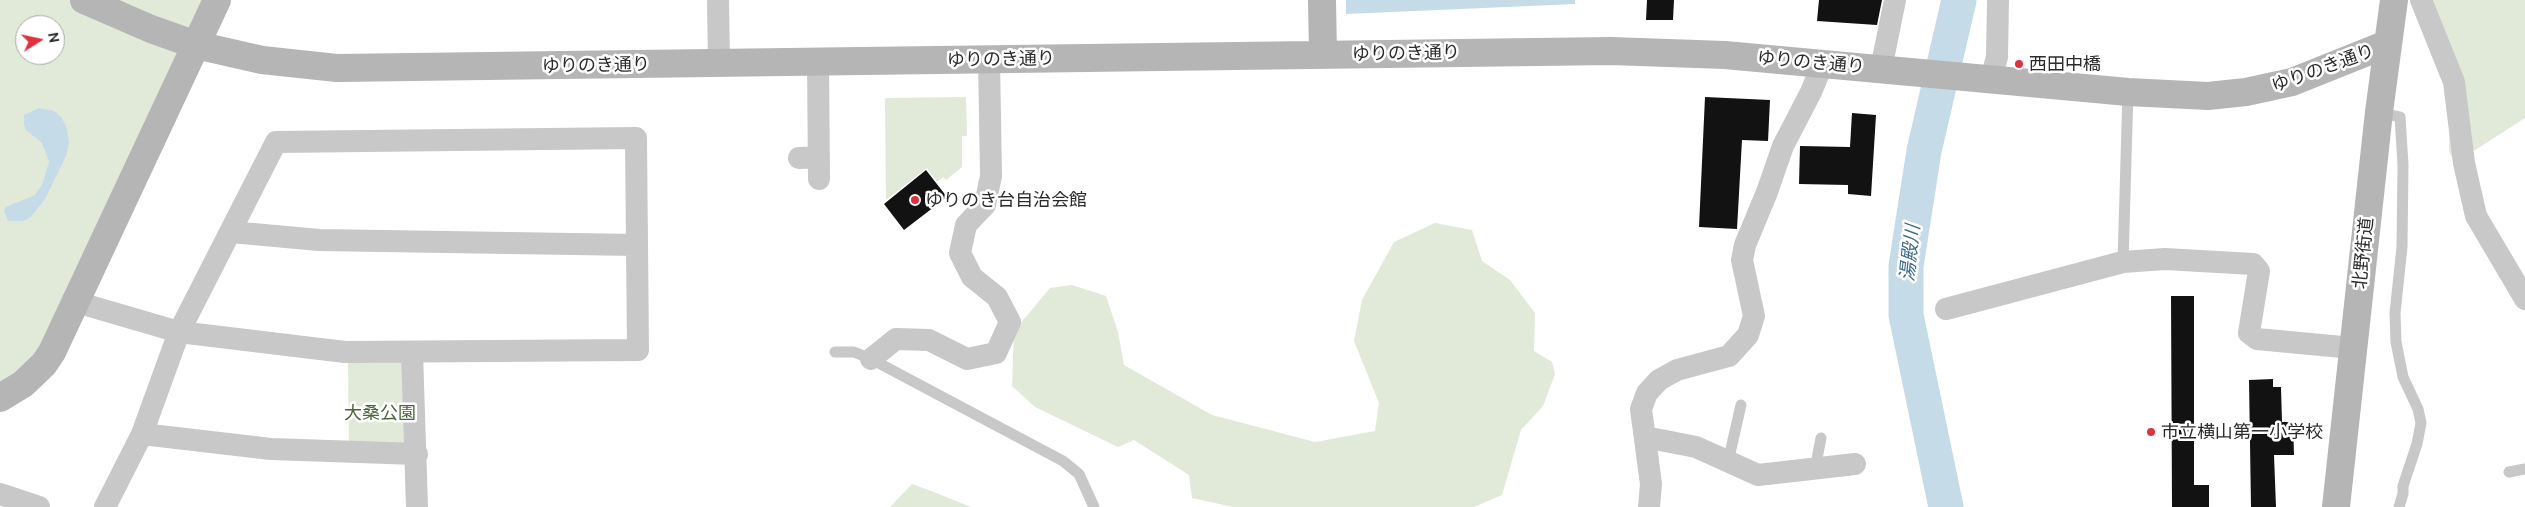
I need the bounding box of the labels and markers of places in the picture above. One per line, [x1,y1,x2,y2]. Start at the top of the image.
place label: 西田中橋 [2029,53,2101,75]
marker: 西田中橋 [2013,58,2025,70]
place label: ゆりのき台自治会館 [925,189,1087,211]
marker: ゆりのき台自治会館 [909,194,921,206]
place label: 市立横山第一小学校 [2161,421,2323,443]
marker: 市立横山第一小学校 [2145,426,2157,438]

